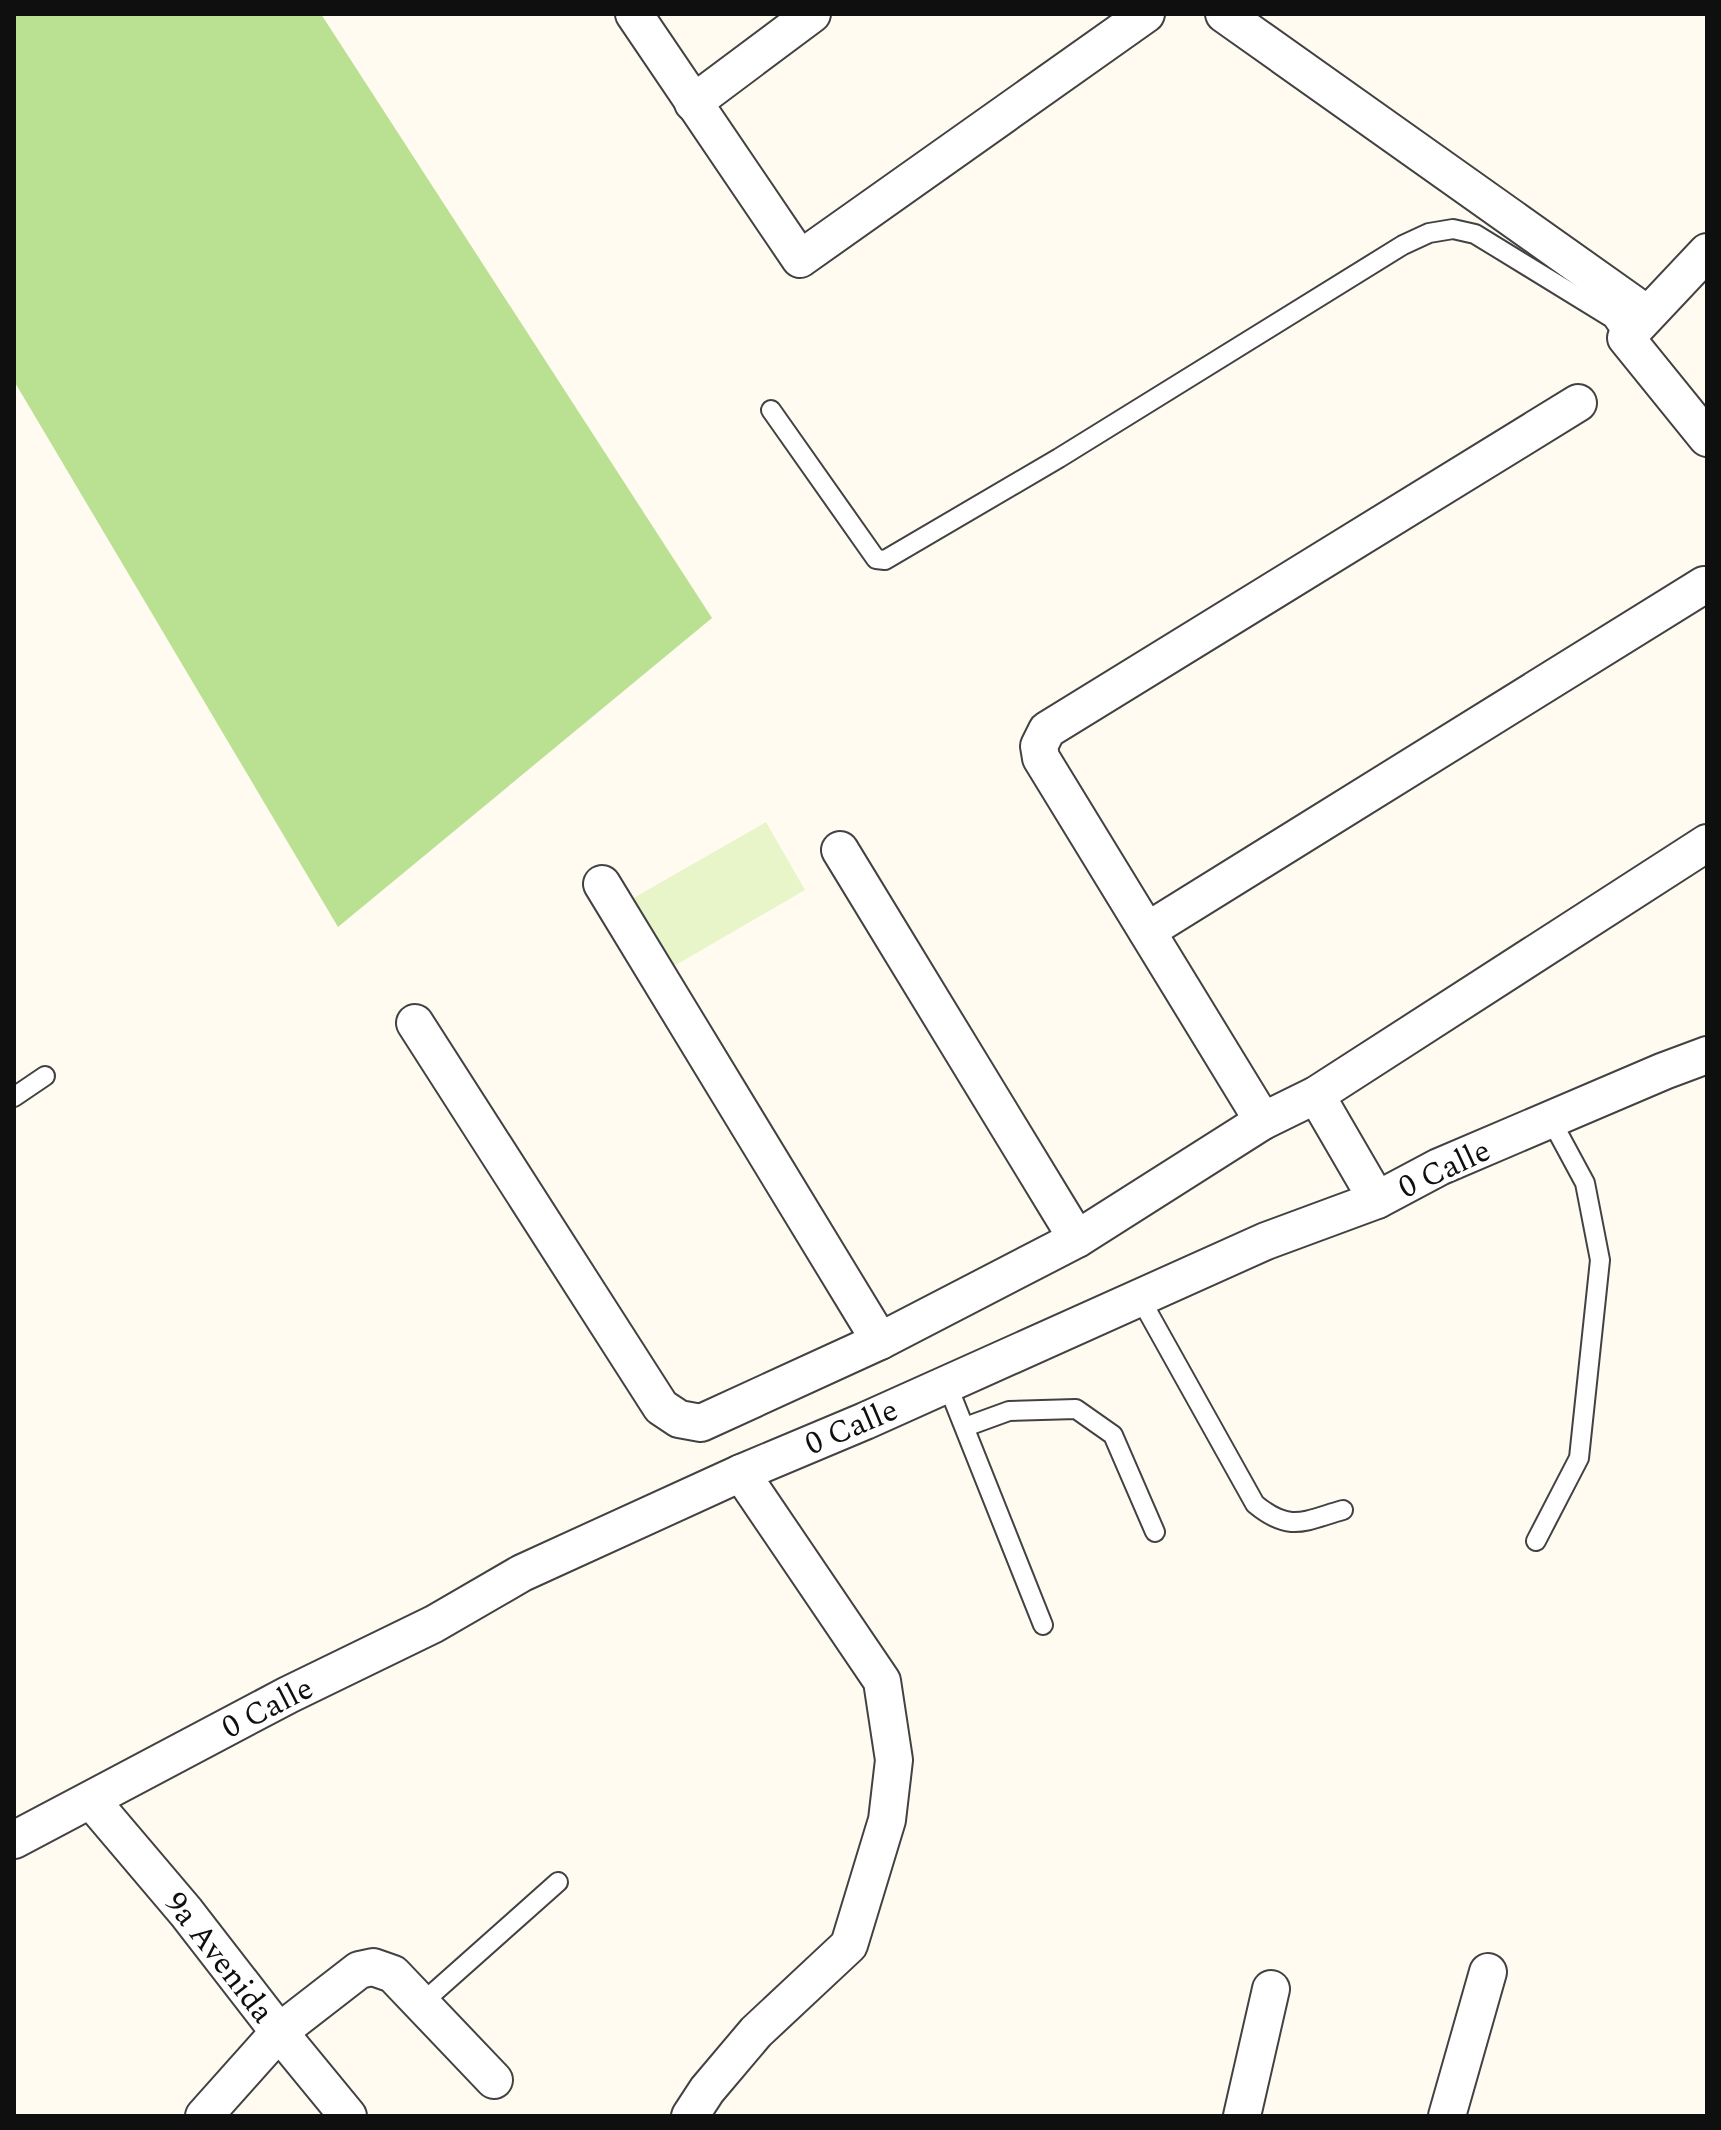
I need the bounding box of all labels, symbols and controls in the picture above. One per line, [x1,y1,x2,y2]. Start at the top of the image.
street label: 0 Calle [1390,1127,1499,1212]
street label: 0 Calle [797,1386,906,1469]
street label: 0 Calle [213,1664,322,1752]
street label: 9a Avenida [152,1882,286,2034]

